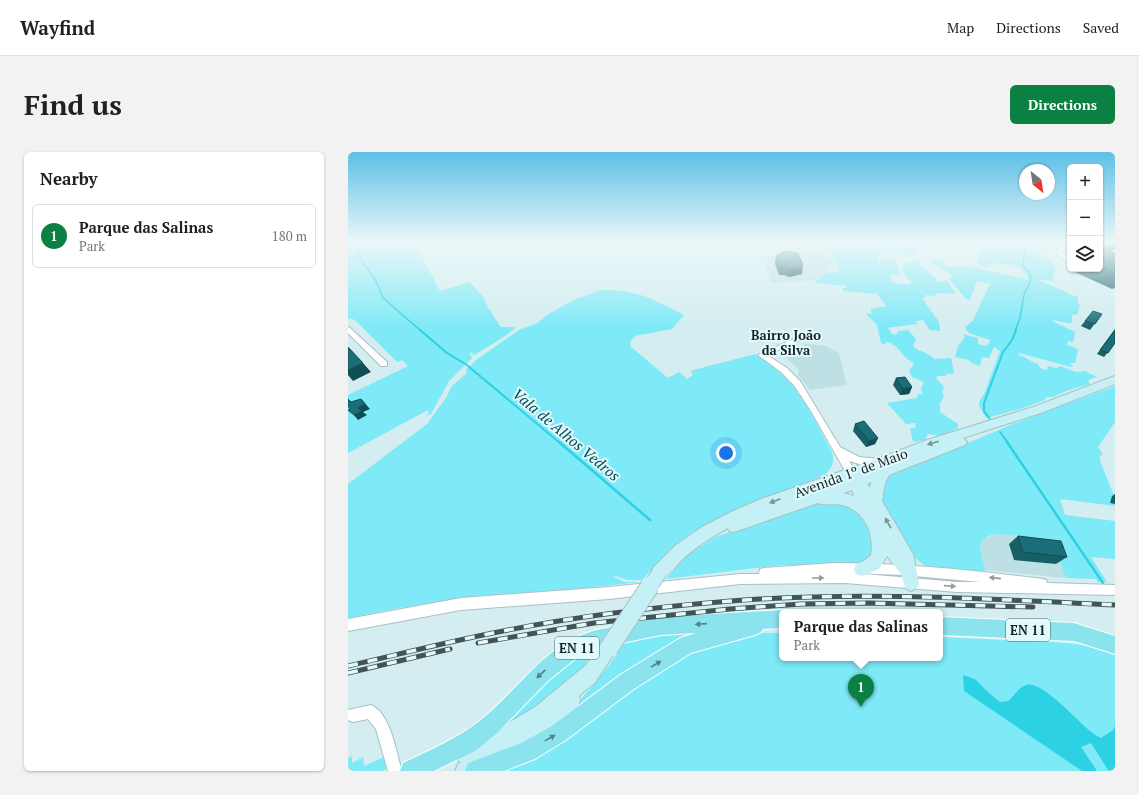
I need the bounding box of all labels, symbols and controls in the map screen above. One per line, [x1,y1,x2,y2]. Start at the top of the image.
text: Wayfind [20,15,95,40]
text: Map [947,18,974,37]
text: Directions [996,18,1061,37]
text: Saved [1083,18,1119,37]
button: Directions [1010,85,1115,124]
text: Find us [24,86,122,123]
north arrow [1019,164,1055,200]
map controls [1067,164,1103,272]
button: + [1067,164,1103,200]
text: Nearby [40,167,98,190]
button: − [1067,200,1103,236]
text: Parque das Salinas [79,217,213,237]
text: 1 [50,227,58,245]
text: 180 m [272,227,307,245]
button: layers [1067,236,1103,272]
text: Park [79,237,105,255]
district label: Bairro João da Silva [751,326,821,359]
water label: Vala de Alhos Vedros [509,383,625,485]
one-way arrow [927,440,939,446]
your location [716,443,736,463]
street label: Avenida 1º de Maio [791,443,910,502]
one-way arrow [768,498,780,504]
one-way arrow [884,517,891,529]
one-way arrow [812,575,825,581]
one-way arrow [989,575,1001,582]
one-way arrow [944,583,956,589]
popup [779,609,943,661]
text: Parque das Salinas [794,616,928,636]
road number: EN 11 [1006,619,1050,641]
one-way arrow [695,620,707,627]
text: Park [794,636,820,654]
road number: EN 11 [555,637,599,659]
one-way arrow [651,660,661,668]
one-way arrow [536,669,546,679]
pin: 1 [848,674,874,707]
one-way arrow [544,735,556,742]

